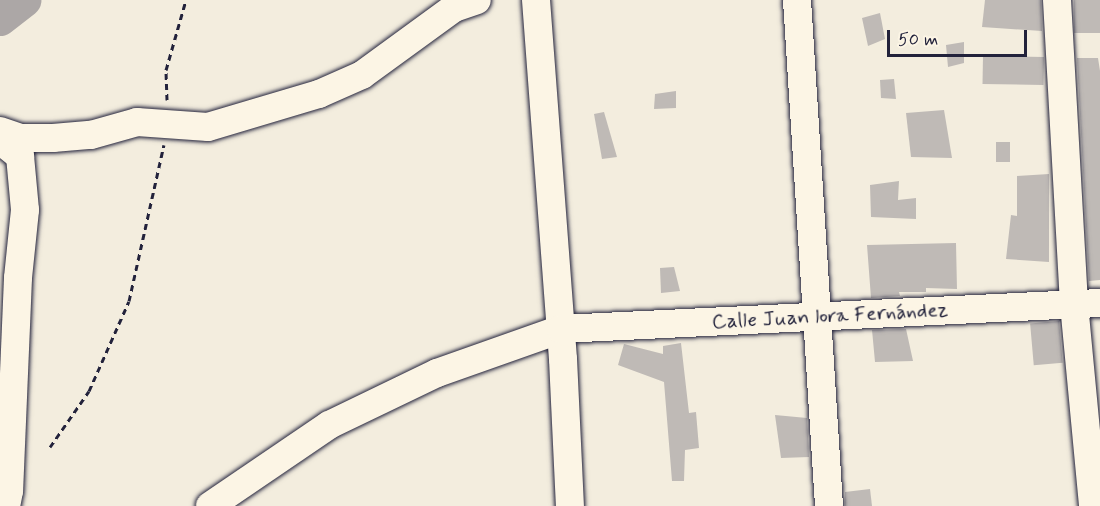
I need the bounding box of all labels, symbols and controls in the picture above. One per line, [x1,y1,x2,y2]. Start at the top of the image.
scale bar [890,18,1030,56]
text: 50 m [898,28,938,52]
street label: Calle Juan lora Fernández [711,297,949,335]

